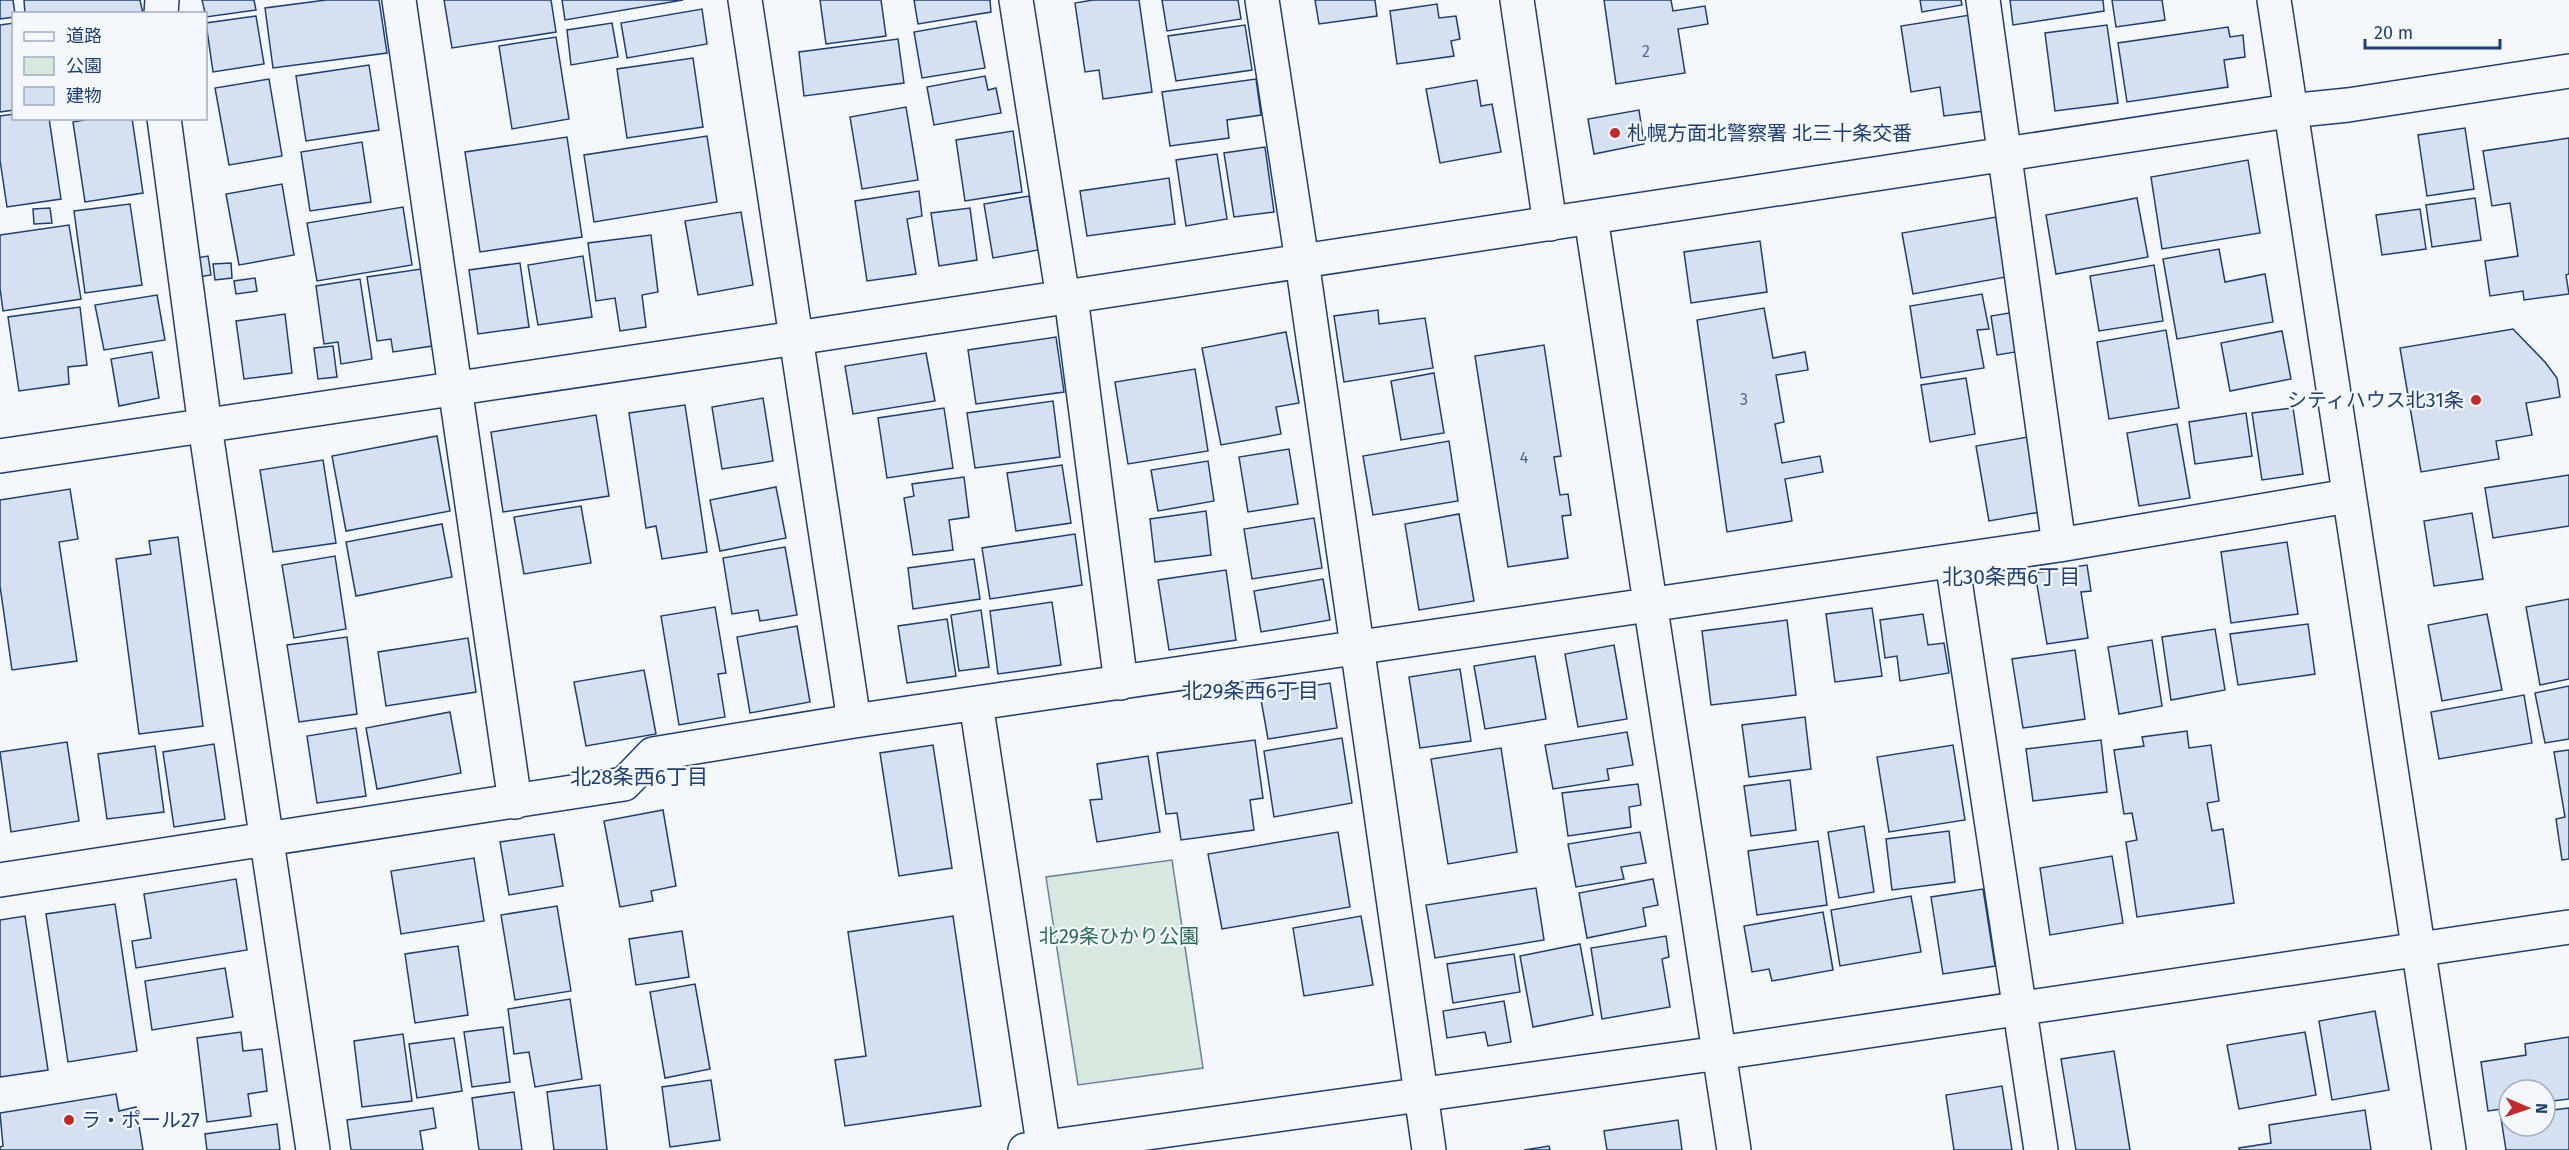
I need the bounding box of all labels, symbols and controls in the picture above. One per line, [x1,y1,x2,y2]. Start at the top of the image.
legend [12,12,207,120]
scale bar [2365,12,2500,50]
text: 20 m [2374,22,2413,44]
text: 道路 [66,25,102,47]
house number: 2 [1642,42,1650,61]
text: 公園 [66,55,102,77]
text: 建物 [66,85,102,107]
place label: 札幌方面北警察署 北三十条交番 [1627,121,1912,145]
marker: 札幌方面北警察署 北三十条交番 [1608,126,1622,140]
place label: シティハウス北31条 [2287,388,2464,412]
house number: 3 [1740,390,1748,409]
marker: シティハウス北31条 [2469,393,2483,407]
house number: 4 [1520,448,1529,467]
district label: 北30条西6丁目 [1942,564,2080,590]
district label: 北29条西6丁目 [1181,678,1319,704]
district label: 北28条西6丁目 [570,764,708,790]
park label: 北29条ひかり公園 [1039,924,1199,948]
north arrow [2497,1078,2557,1138]
text: N [2532,1103,2551,1114]
place label: ラ・ポール27 [81,1108,200,1132]
marker: ラ・ポール27 [62,1113,76,1127]

